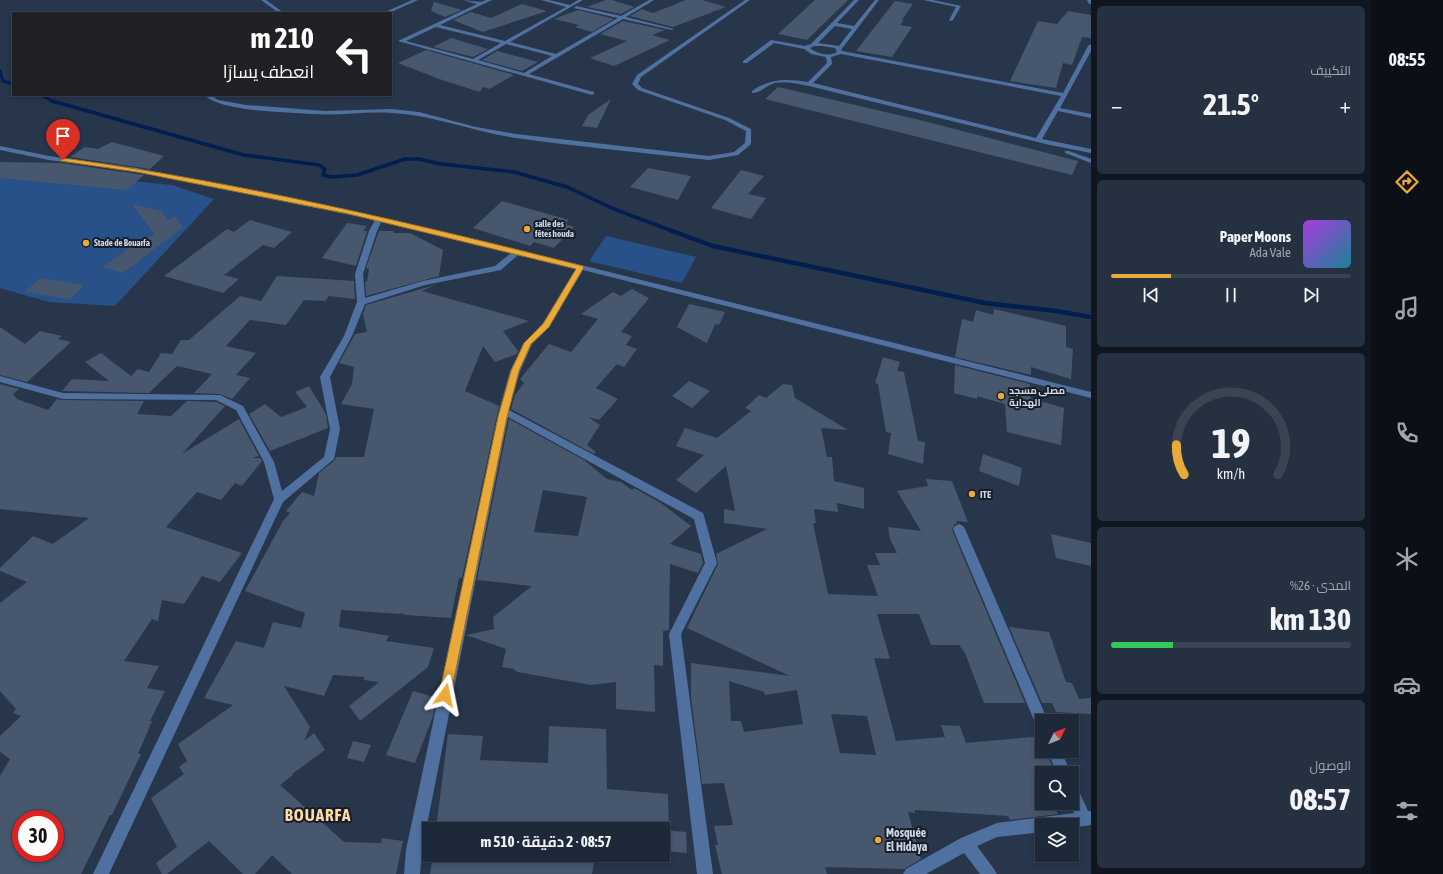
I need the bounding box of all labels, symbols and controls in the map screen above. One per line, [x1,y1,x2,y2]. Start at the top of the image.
text: 210 m [251,22,314,54]
icon: left [328,28,380,80]
text: 08:55 [1388,49,1426,70]
text: انعطف يسارًا [223,61,314,82]
text: التكييف [1310,63,1351,78]
text: 21.5° [1203,87,1259,121]
text: − [1111,92,1122,118]
text: + [1340,92,1351,118]
pin [46,119,80,160]
icon: arrive [52,125,74,147]
icon: directions [1393,168,1421,196]
place label: salle des fêtes houda [534,219,574,239]
marker: salle des fêtes houda [522,224,532,234]
text: Paper Moons [1220,228,1291,245]
marker: Stade de Bouarfa [81,238,91,248]
place label: Stade de Bouarfa [94,238,150,248]
text: Ada Vale [1249,245,1291,260]
icon: previous [1140,284,1162,306]
icon: pause [1220,284,1242,306]
icon: next [1300,284,1322,306]
icon: music [1393,294,1421,322]
place label: مصلى مسجد الهداية [1009,385,1065,409]
marker: مصلى مسجد الهداية [996,391,1006,401]
text: 19 [1211,419,1251,467]
icon: phone [1393,419,1421,447]
text: km/h [1217,466,1245,482]
marker: ITE [967,489,977,499]
place label: ITE [980,489,992,500]
icon: climate [1393,545,1421,573]
text: المدى · 26% [1290,578,1351,593]
text: 130 km [1270,602,1351,636]
icon: car [1393,671,1421,699]
position arrow [424,674,466,716]
north arrow [1035,714,1079,758]
map controls [1035,714,1079,862]
text: الوصول [1310,758,1351,773]
button: search [1035,766,1079,810]
text: 08:57 [1289,782,1351,816]
icon: filters [1393,797,1421,825]
district label: BOUARFA [285,805,351,825]
speed limit sign: 30 [12,810,64,862]
button: layers [1035,818,1079,862]
place label: Mosquée El Hidaya [886,826,928,854]
text: 08:57 · 2 دقيقة · 510 m [480,833,612,850]
marker: Mosquée El Hidaya [873,835,883,845]

